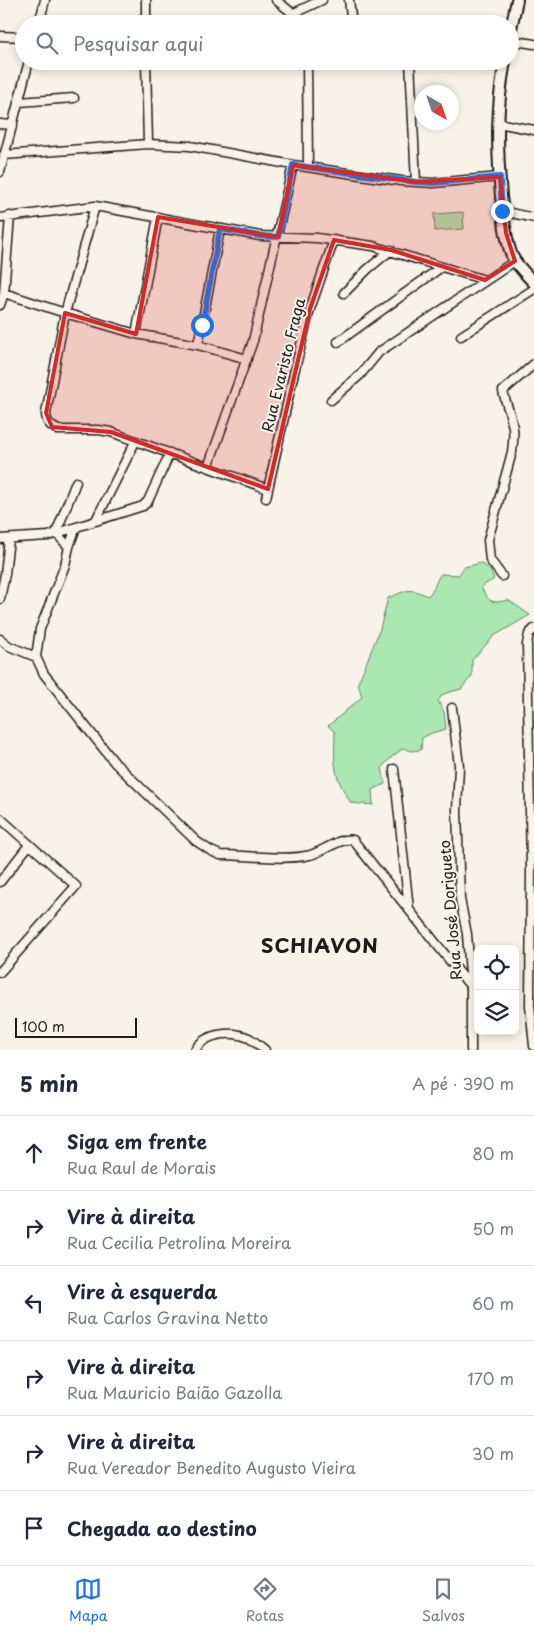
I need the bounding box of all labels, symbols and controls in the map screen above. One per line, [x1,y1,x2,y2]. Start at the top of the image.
search box [15,15,519,70]
icon: search [33,29,61,57]
text: Pesquisar aqui [73,29,203,57]
north arrow [414,85,459,130]
route end [491,200,514,223]
street label: Rua Evaristo Fraga [255,295,310,434]
route start [191,314,214,337]
street label: Rua José Dorigueto [432,839,467,981]
district label: SCHIAVON [261,930,379,960]
map controls [474,945,519,1035]
button: locate [474,945,519,990]
button: layers [474,990,519,1035]
scale bar [15,1015,138,1038]
text: 100 m [22,1016,65,1037]
text: 5 min [20,1067,78,1099]
text: A pé · 390 m [412,1071,514,1095]
text: Siga em frente [67,1127,207,1155]
icon: ahead [20,1139,48,1167]
text: 80 m [472,1141,514,1165]
text: Rua Raul de Morais [67,1155,216,1179]
text: Vire à direita [67,1202,195,1230]
icon: right [20,1214,48,1242]
text: 50 m [473,1216,514,1240]
text: Rua Cecilia Petrolina Moreira [67,1230,291,1254]
text: Vire à esquerda [67,1277,218,1305]
icon: left [20,1289,48,1317]
text: 60 m [472,1291,514,1315]
text: Rua Carlos Gravina Netto [67,1305,268,1329]
text: Vire à direita [67,1352,195,1380]
icon: right [20,1364,48,1392]
text: 170 m [468,1366,514,1390]
text: Rua Mauricio Baião Gazolla [67,1380,282,1404]
text: Vire à direita [67,1427,195,1455]
icon: right [20,1439,48,1467]
text: 30 m [472,1441,514,1465]
text: Rua Vereador Benedito Augusto Vieira [67,1455,356,1479]
icon: arrive [20,1514,48,1542]
text: Chegada ao destino [67,1514,257,1542]
tab: Mapa [69,1575,108,1626]
tab: Rotas [246,1575,284,1626]
tab: Salvos [422,1575,465,1626]

